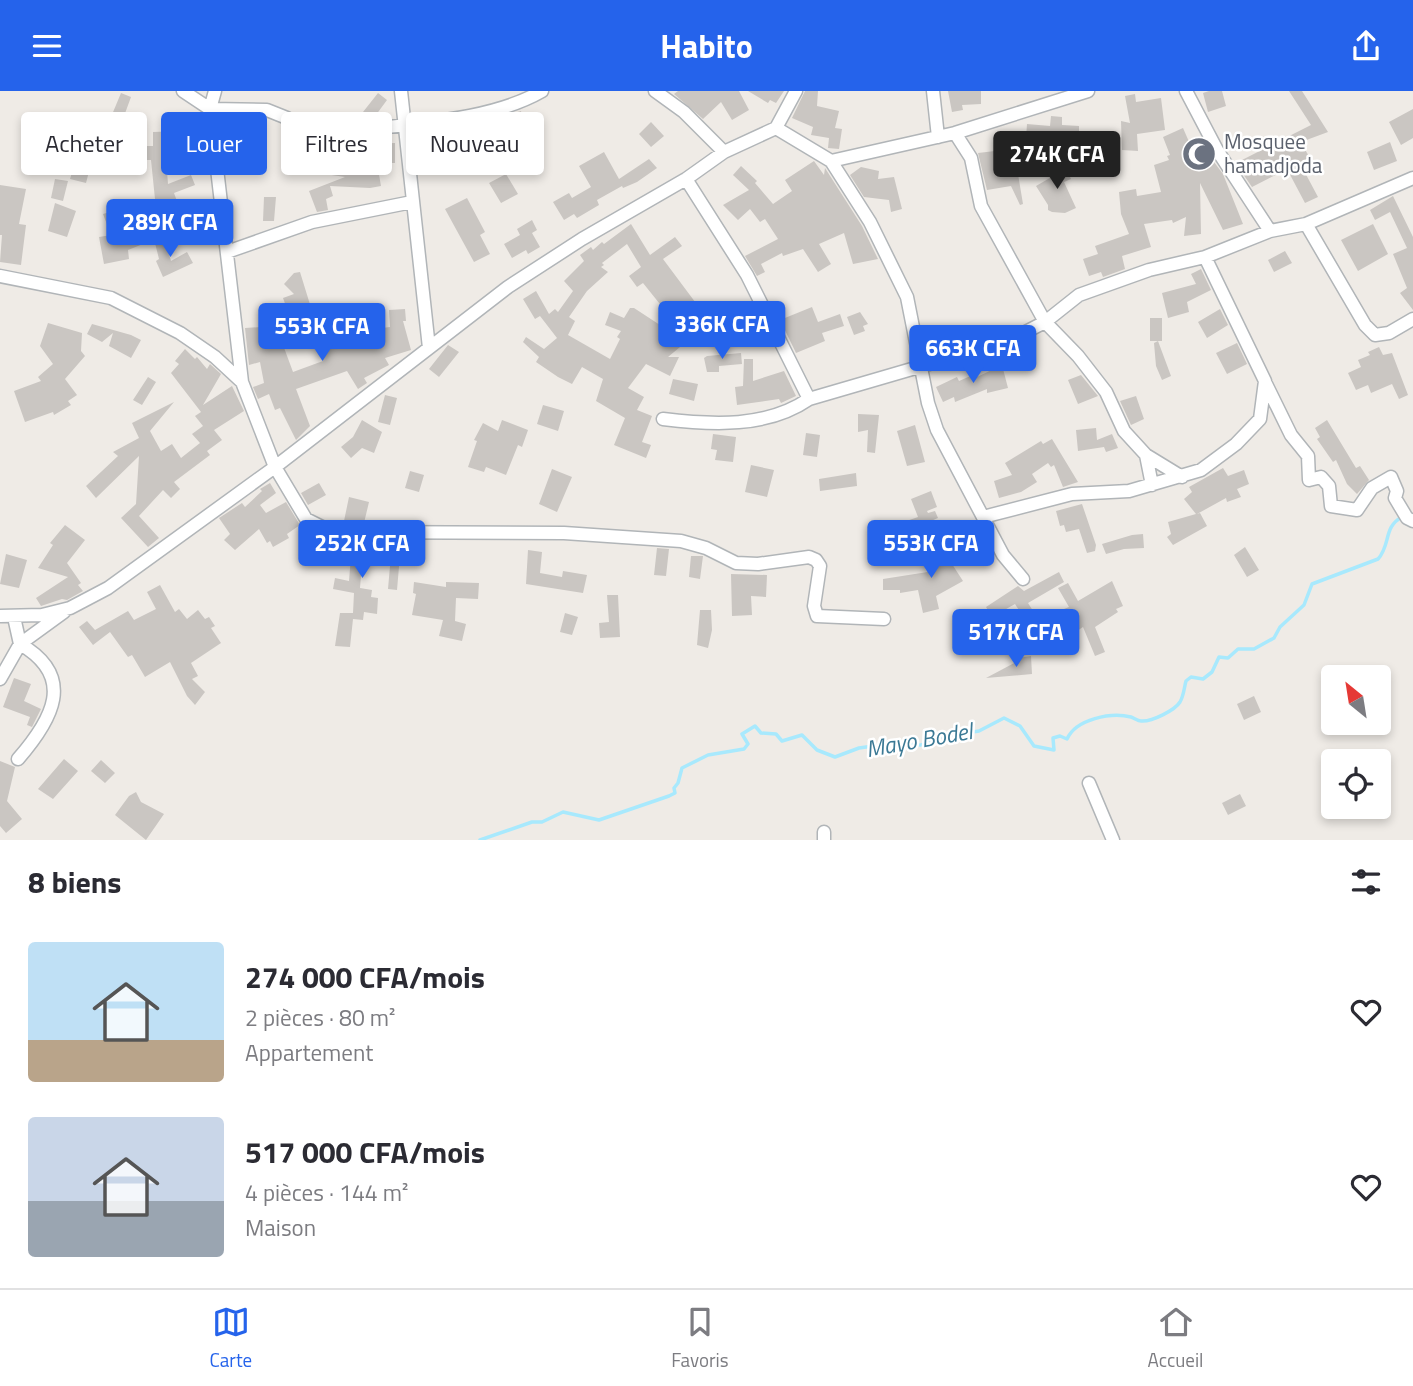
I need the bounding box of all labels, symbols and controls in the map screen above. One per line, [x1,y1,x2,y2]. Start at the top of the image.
text: Habito [660,22,753,70]
icon: menu [28,27,66,65]
icon: share [1347,27,1385,65]
chip: Acheter [21,112,147,175]
chip: Louer [161,112,267,175]
chip: Filtres [281,112,392,175]
chip: Nouveau [406,112,544,175]
place label: Mosquee hamadjoda [1224,125,1323,181]
pin: 274K CFA [985,132,1129,191]
mosque icon: Mosquee hamadjoda [1180,135,1218,173]
text: 274K CFA [1009,136,1105,171]
pin: 289K CFA [98,199,242,259]
text: 289K CFA [122,204,218,239]
pin: 336K CFA [650,301,794,361]
pin: 553K CFA [250,303,394,363]
text: 336K CFA [674,306,770,341]
text: 553K CFA [274,308,370,343]
pin: 663K CFA [901,325,1045,385]
text: 663K CFA [925,330,1021,365]
pin: 252K CFA [290,521,434,580]
pin: 553K CFA [859,521,1003,580]
text: 252K CFA [314,525,410,560]
text: 553K CFA [883,525,979,560]
pin: 517K CFA [944,609,1088,669]
text: 517K CFA [968,614,1064,649]
north arrow [1321,665,1391,735]
map controls [1321,665,1391,819]
water label: Mayo Bodel [863,712,978,766]
button: locate [1321,749,1391,819]
text: 8 biens [28,859,122,905]
icon: filters [1347,863,1385,901]
text: 274 000 CFA/mois [245,954,485,1000]
icon: home [84,970,168,1054]
icon: heart [1347,993,1385,1031]
text: 2 pièces · 80 m² [245,1000,396,1035]
text: Appartement [245,1035,373,1070]
text: 517 000 CFA/mois [245,1129,485,1175]
icon: home [84,1145,168,1229]
icon: heart [1347,1168,1385,1206]
text: 4 pièces · 144 m² [245,1175,408,1210]
text: Maison [245,1210,316,1245]
tab: Carte [210,1303,252,1374]
tab: Favoris [671,1303,729,1374]
tab: Accueil [1148,1303,1203,1374]

